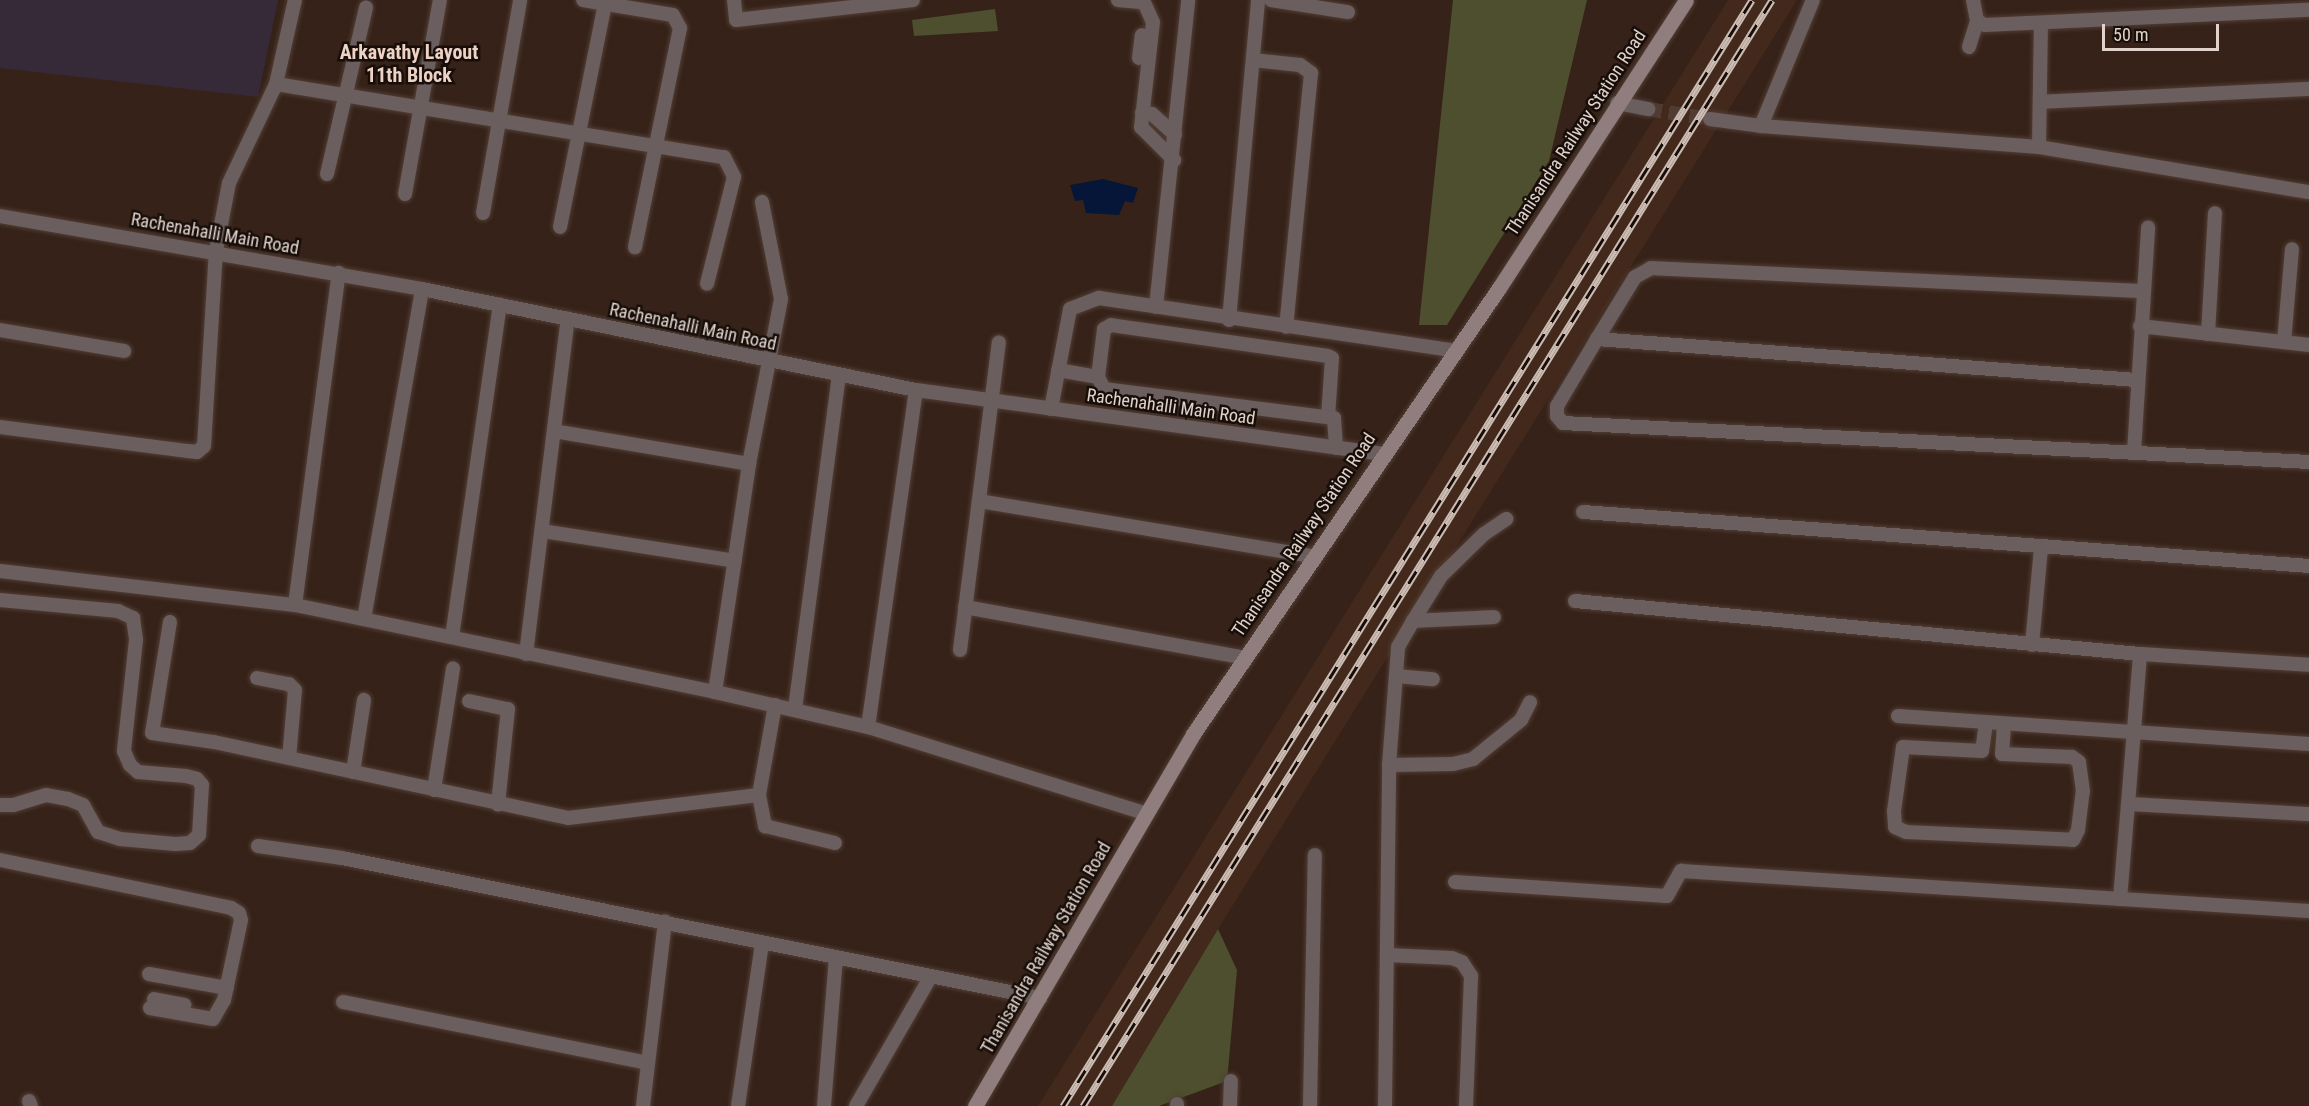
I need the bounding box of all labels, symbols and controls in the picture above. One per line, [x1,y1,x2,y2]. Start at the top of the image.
scale bar [2105,12,2222,50]
text: 50 m [2113,24,2148,45]
street label: Thanisandra Railway Station Road [1501,26,1651,240]
district label: Arkavathy Layout 11th Block [340,41,478,88]
street label: Rachenahalli Main Road [129,209,301,259]
street label: Rachenahalli Main Road [608,299,778,355]
street label: Rachenahalli Main Road [1085,384,1257,430]
street label: Thanisandra Railway Station Road [1228,429,1380,641]
street label: Thanisandra Railway Station Road [976,838,1116,1058]

